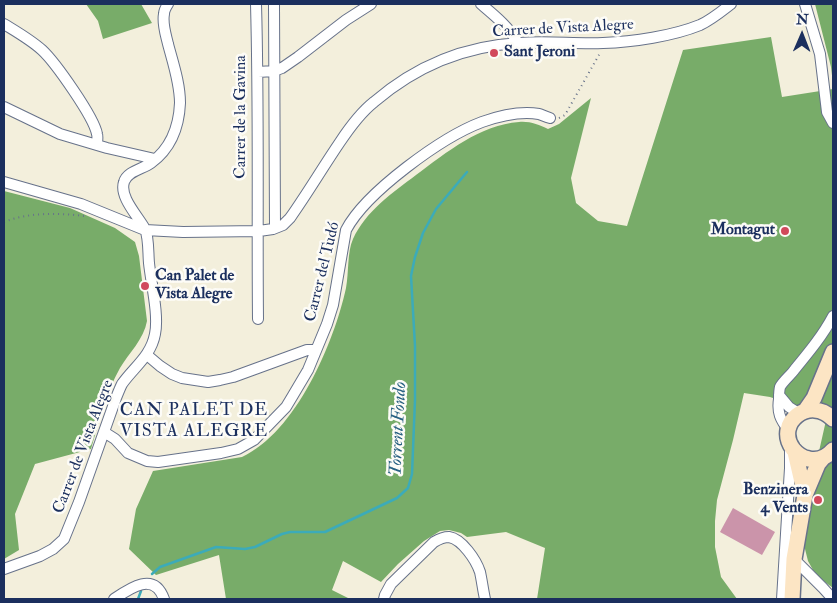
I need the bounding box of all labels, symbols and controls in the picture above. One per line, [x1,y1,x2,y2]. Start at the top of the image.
north arrow [777,10,827,60]
text: N [796,11,809,28]
street label: Carrer de Vista Alegre [492,16,634,42]
place label: Sant Jeroni [504,43,575,63]
marker: Sant Jeroni [488,47,500,59]
street label: Carrer de la Gavina [232,55,252,179]
street label: Carrer del Tudó [301,220,345,324]
place label: Montagut [711,221,775,241]
marker: Montagut [779,225,791,237]
place label: Can Palet de Vista Alegre [155,267,234,305]
marker: Can Palet de Vista Alegre [139,280,151,292]
street label: Carrer de Vista Alegre [50,377,118,517]
water label: Torrent Fondo [386,381,412,477]
district label: CAN PALET DE VISTA ALEGRE [118,400,270,442]
place label: Benzinera 4 Vents [743,481,808,519]
marker: Benzinera 4 Vents [812,494,824,506]

